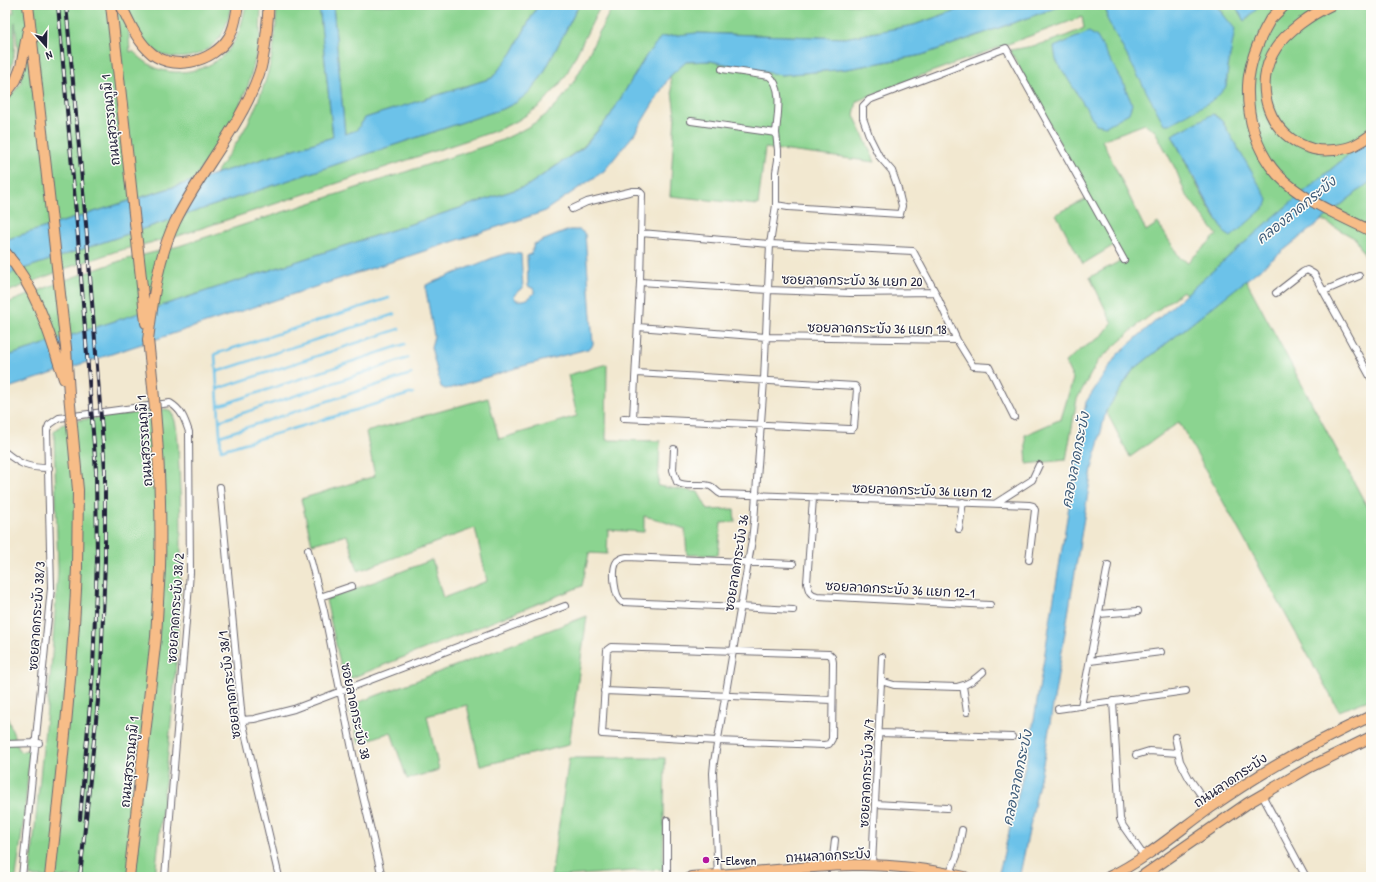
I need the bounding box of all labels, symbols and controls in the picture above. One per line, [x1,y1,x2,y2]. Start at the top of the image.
north arrow [26,26,66,66]
text: N [44,48,55,63]
street label: ถนนสุวรรณภูมิ 1 [96,73,125,166]
water label: คลองลาดกระบัง [1252,171,1341,248]
street label: ซอยลาดกระบัง 36 แยก 20 [781,270,923,290]
street label: ซอยลาดกระบัง 36 แยก 18 [807,318,947,338]
street label: ถนนสุวรรณภูมิ 1 [132,394,157,487]
water label: คลองลาดกระบัง [1056,409,1093,509]
street label: ซอยลาดกระบัง 36 แยก 12 [852,479,992,501]
street label: ซอยลาดกระบัง 36 [719,513,753,613]
street label: ซอยลาดกระบัง 38/2 [162,553,188,663]
street label: ซอยลาดกระบัง 38/3 [23,561,49,671]
street label: ซอยลาดกระบัง 36 แยก 12-1 [825,576,976,602]
street label: ซอยลาดกระบัง 38/1 [213,630,245,740]
street label: ซอยลาดกระบัง 38 [337,661,375,761]
street label: ถนนสุวรรณภูมิ 1 [115,715,144,808]
street label: ซอยลาดกระบัง 34/7 [854,718,878,828]
water label: คลองลาดกระบัง [997,727,1036,827]
street label: ถนนลาดกระบัง [1190,749,1270,811]
street label: ถนนลาดกระบัง [785,844,871,866]
place label: 7-Eleven [714,851,756,869]
marker: 7-Eleven [701,855,711,865]

